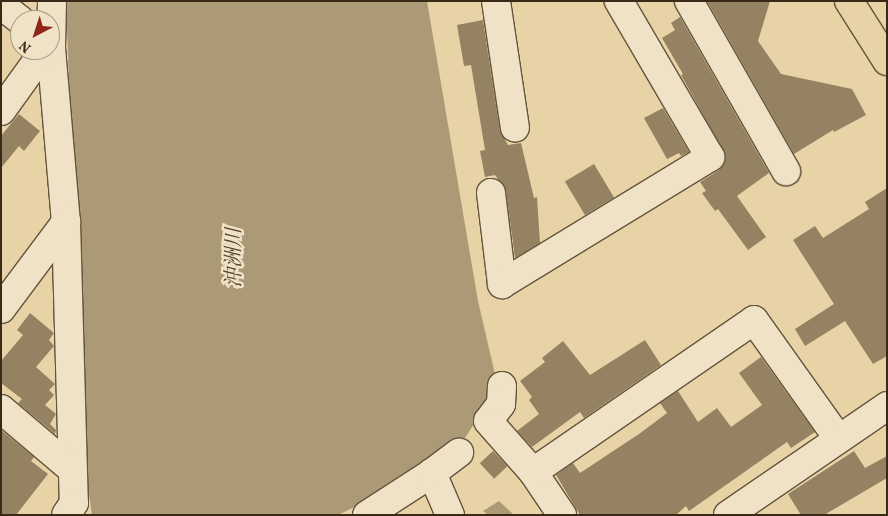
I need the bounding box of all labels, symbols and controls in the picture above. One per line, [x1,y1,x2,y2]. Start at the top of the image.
north arrow [10,10,60,60]
text: N [16,36,36,57]
water label: 沖洲川 [223,228,247,288]

